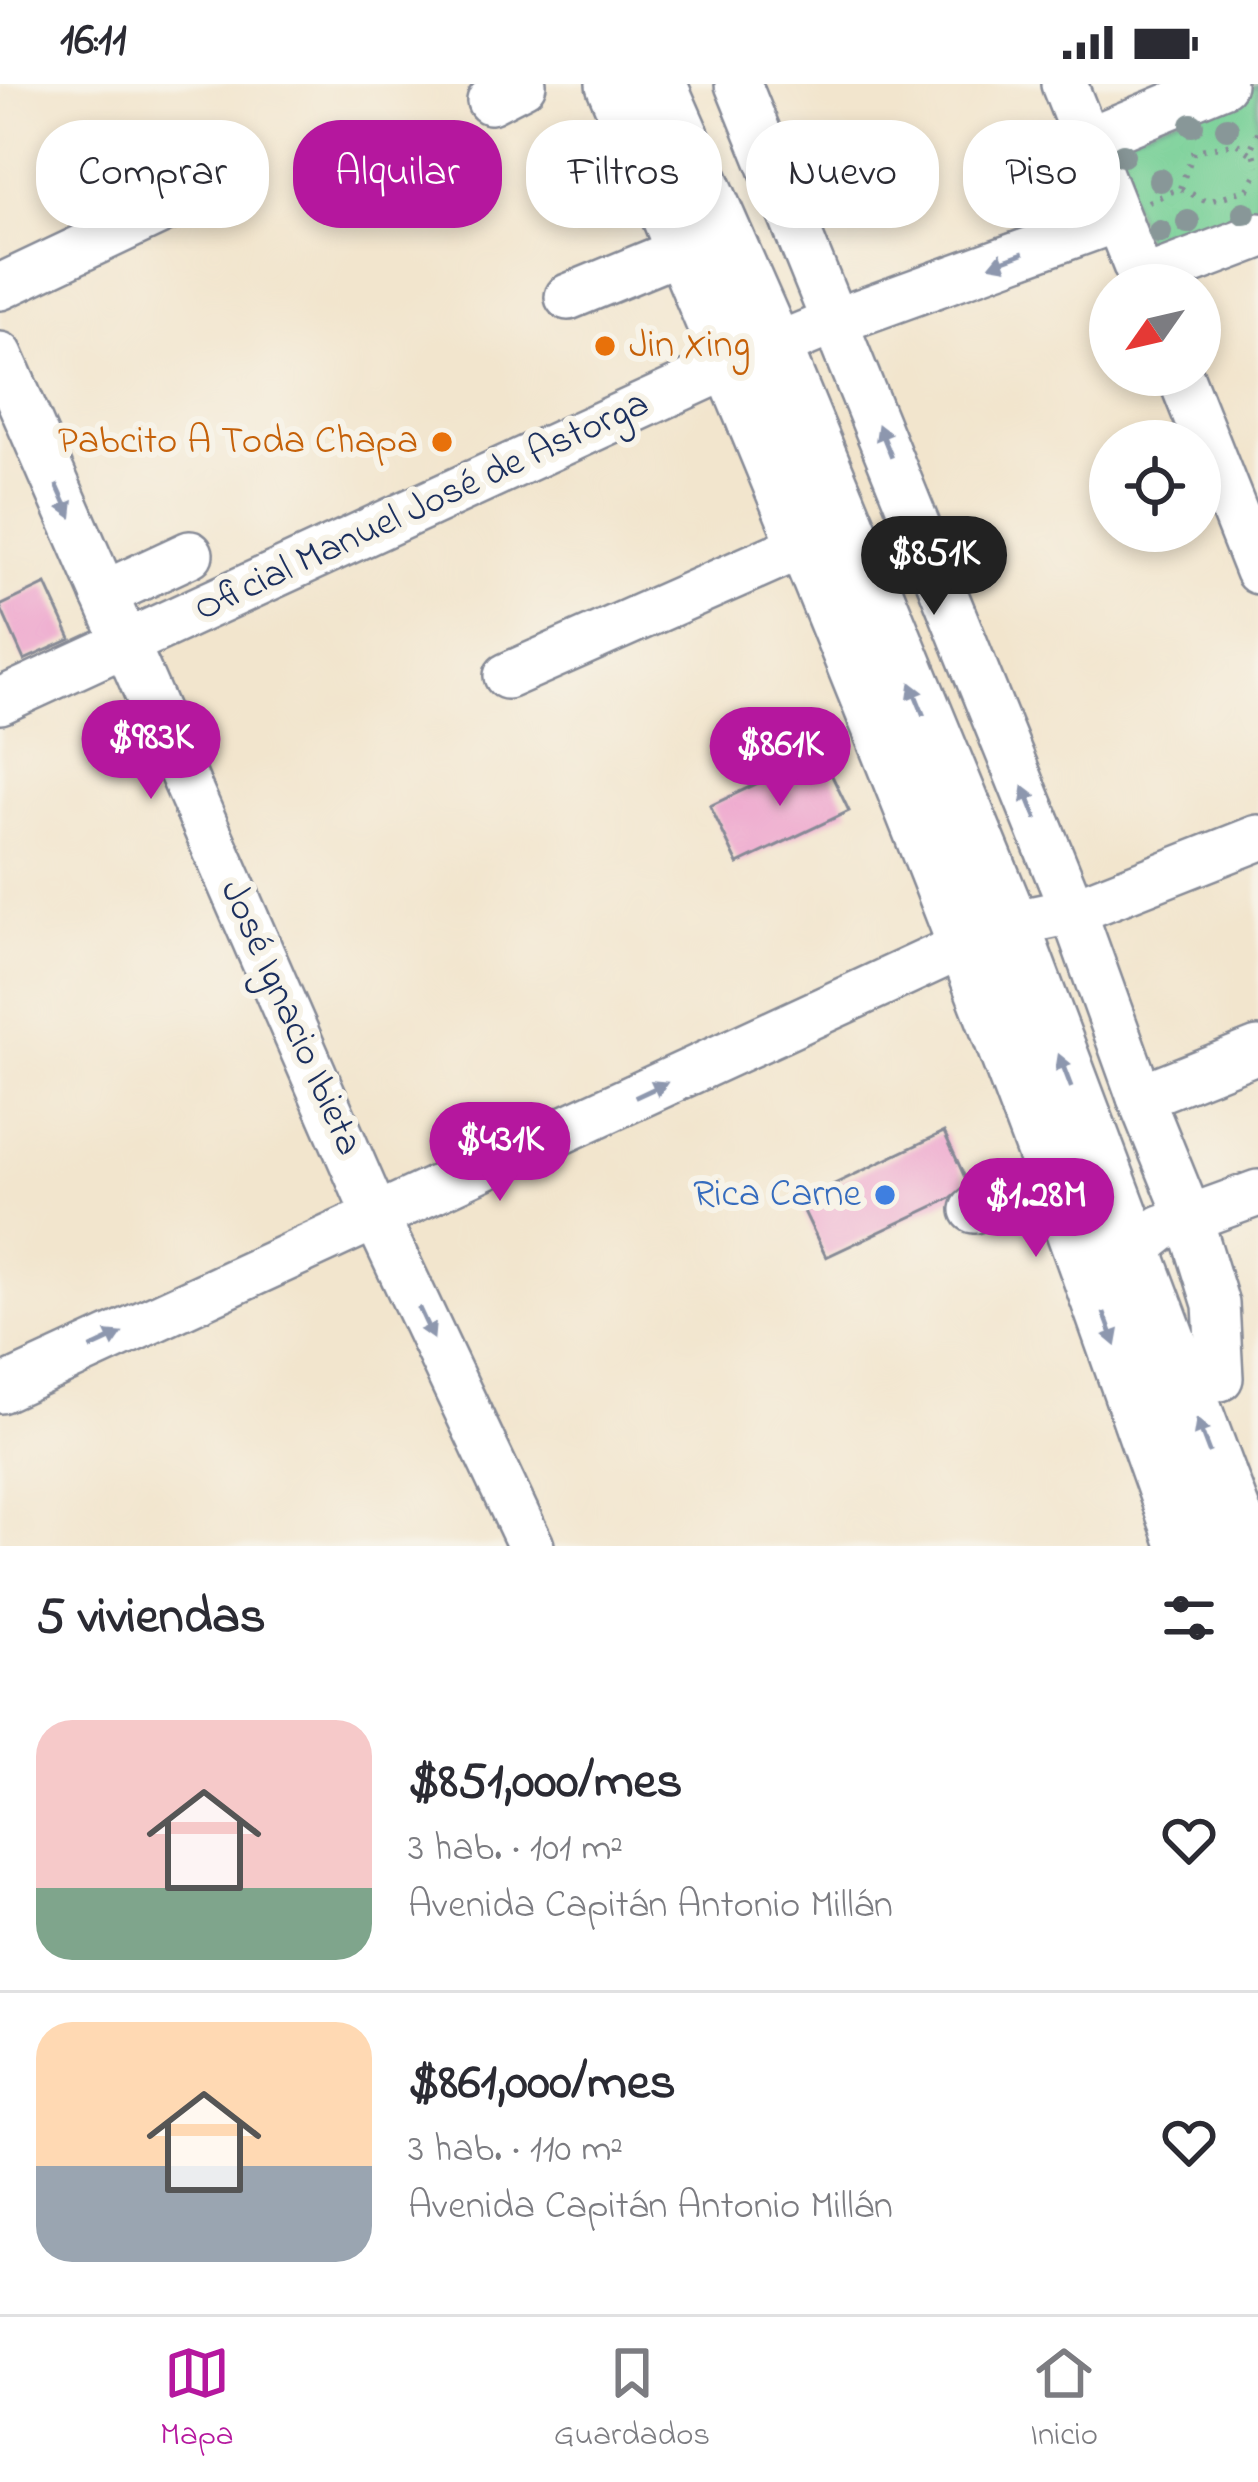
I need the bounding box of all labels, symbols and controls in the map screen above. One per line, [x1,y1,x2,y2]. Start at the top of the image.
text: 16:11 [60,9,127,75]
chip: Comprar [36,120,269,228]
chip: Alquilar [293,120,502,228]
chip: Filtros [526,120,722,228]
chip: Nuevo [746,120,939,228]
chip: Piso [963,120,1120,228]
one-way arrow [989,250,1025,269]
north arrow [1089,264,1221,396]
map controls [1089,264,1221,552]
place label: Jin Xing [629,318,750,375]
marker: Jin Xing [592,333,618,359]
street label: Oficial Manuel José de Astorga [185,376,659,638]
place label: Pabcito A Toda Chapa [58,414,418,471]
button: locate [1089,420,1221,552]
one-way arrow [875,422,894,458]
marker: Pabcito A Toda Chapa [429,429,455,455]
one-way arrow [54,484,74,519]
pin: $851K [850,516,1018,618]
text: $851K [888,526,980,583]
one-way arrow [907,681,926,717]
pin: $983K [67,700,235,802]
pin: $861K [696,707,864,809]
text: $983K [109,710,193,767]
text: $861K [737,717,823,774]
one-way arrow [1020,784,1039,820]
street label: José Ignacio Ibieta [204,871,376,1165]
one-way arrow [1055,1053,1074,1089]
one-way arrow [634,1080,669,1100]
pin: $431K [416,1102,584,1204]
text: $431K [456,1112,544,1169]
pin: $1.28M [938,1158,1134,1260]
place label: Rica Carne [693,1167,862,1224]
text: $1.28M [985,1168,1087,1225]
marker: Rica Carne [872,1182,898,1208]
one-way arrow [416,1306,436,1341]
one-way arrow [1102,1311,1120,1347]
one-way arrow [89,1331,124,1351]
one-way arrow [1192,1418,1211,1454]
text: 5 viviendas [36,1581,266,1656]
icon: filters [1156,1585,1222,1651]
text: $851,000/mes [408,1746,682,1821]
icon: home [132,1768,276,1912]
icon: heart [1156,1807,1222,1873]
text: 3 hab. · 101 m² [408,1821,623,1878]
text: Avenida Capitán Antonio Millán [408,1878,893,1935]
text: $861,000/mes [408,2047,676,2122]
icon: home [132,2070,276,2214]
icon: heart [1156,2109,1222,2175]
text: 3 hab. · 110 m² [408,2122,623,2179]
text: Avenida Capitán Antonio Millán [408,2179,893,2236]
tab: Mapa [160,2340,234,2460]
tab: Guardados [554,2340,710,2460]
tab: Inicio [1030,2340,1098,2460]

